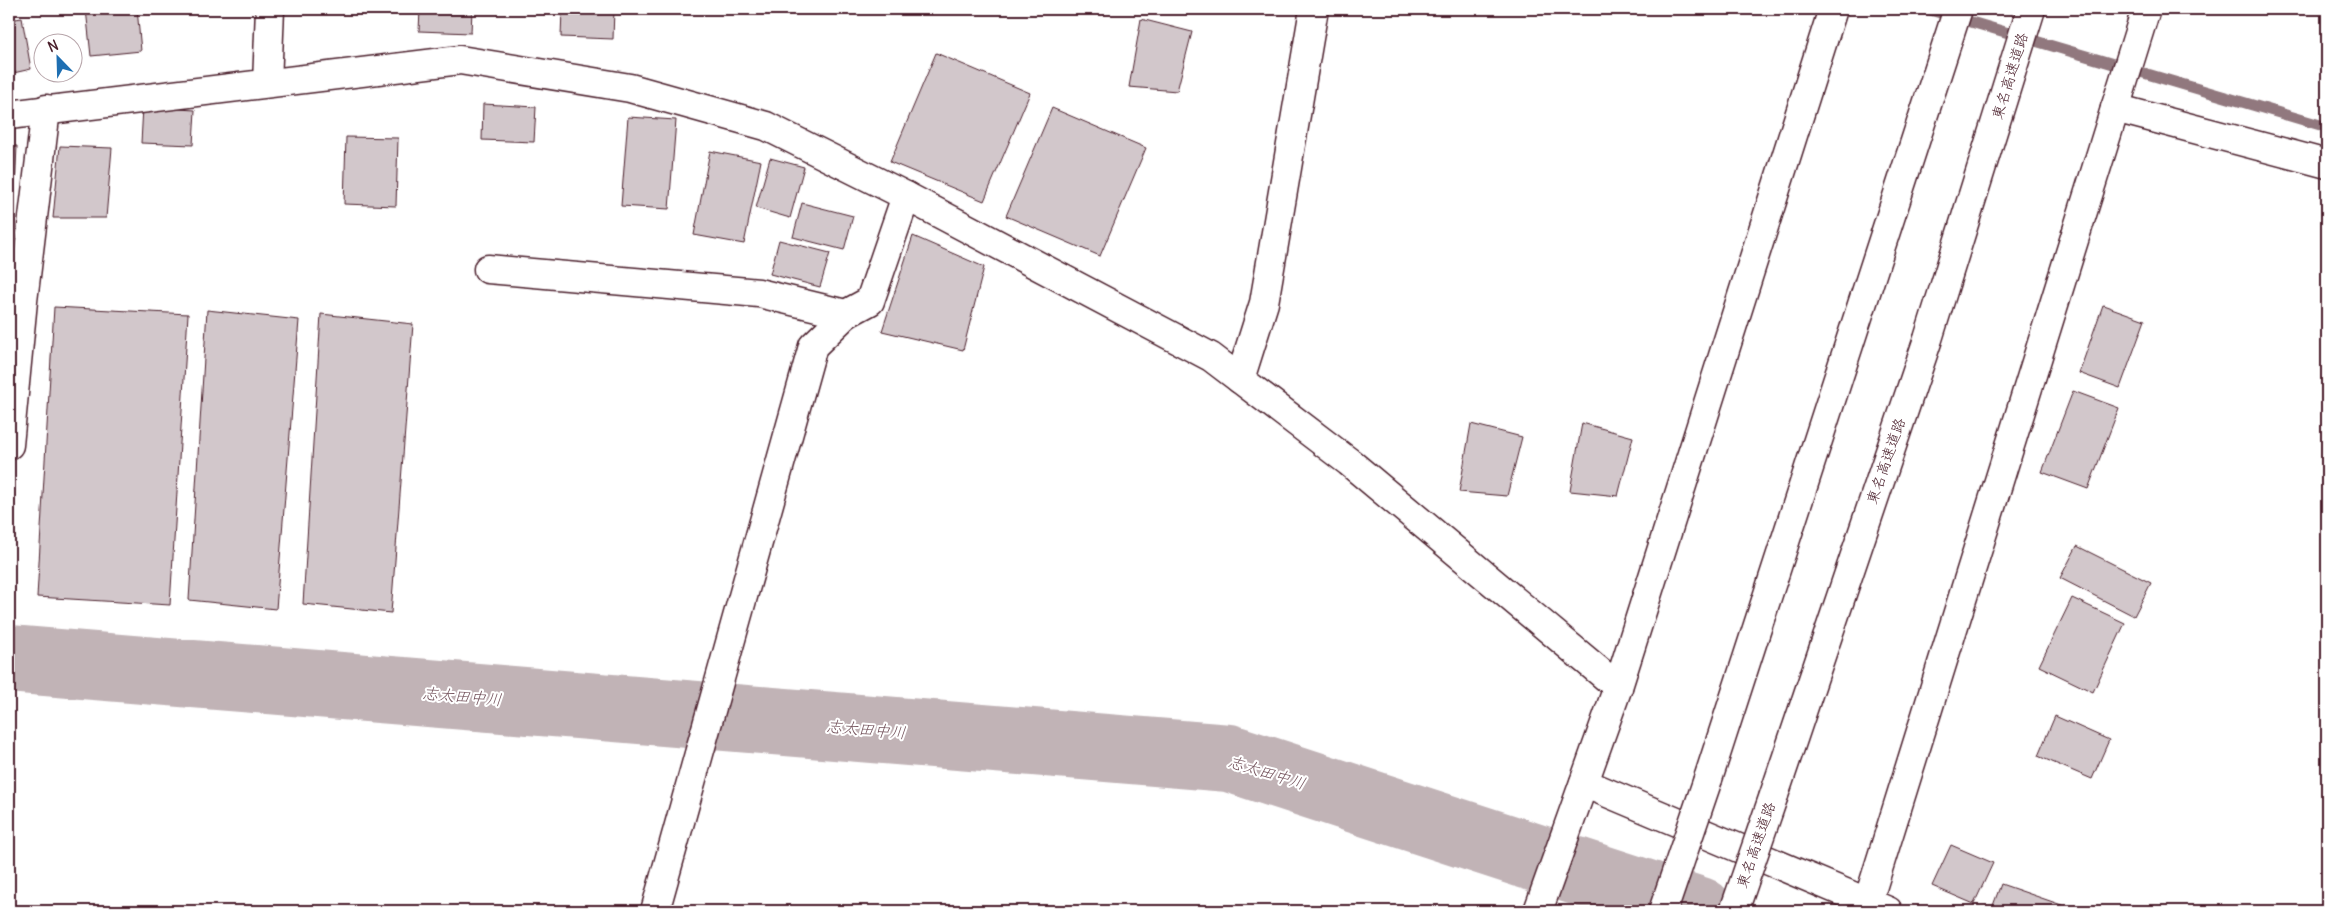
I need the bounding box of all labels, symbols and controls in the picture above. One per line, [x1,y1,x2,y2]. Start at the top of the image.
street label: 東名高速道路 [1987,30,2032,122]
north arrow [32,32,82,82]
text: N [45,36,61,56]
street label: 東名高速道路 [1862,415,1909,506]
water label: 志太田中川 [421,683,503,709]
water label: 志太田中川 [825,716,907,742]
water label: 志太田中川 [1226,751,1308,793]
street label: 東名高速道路 [1732,799,1779,890]

